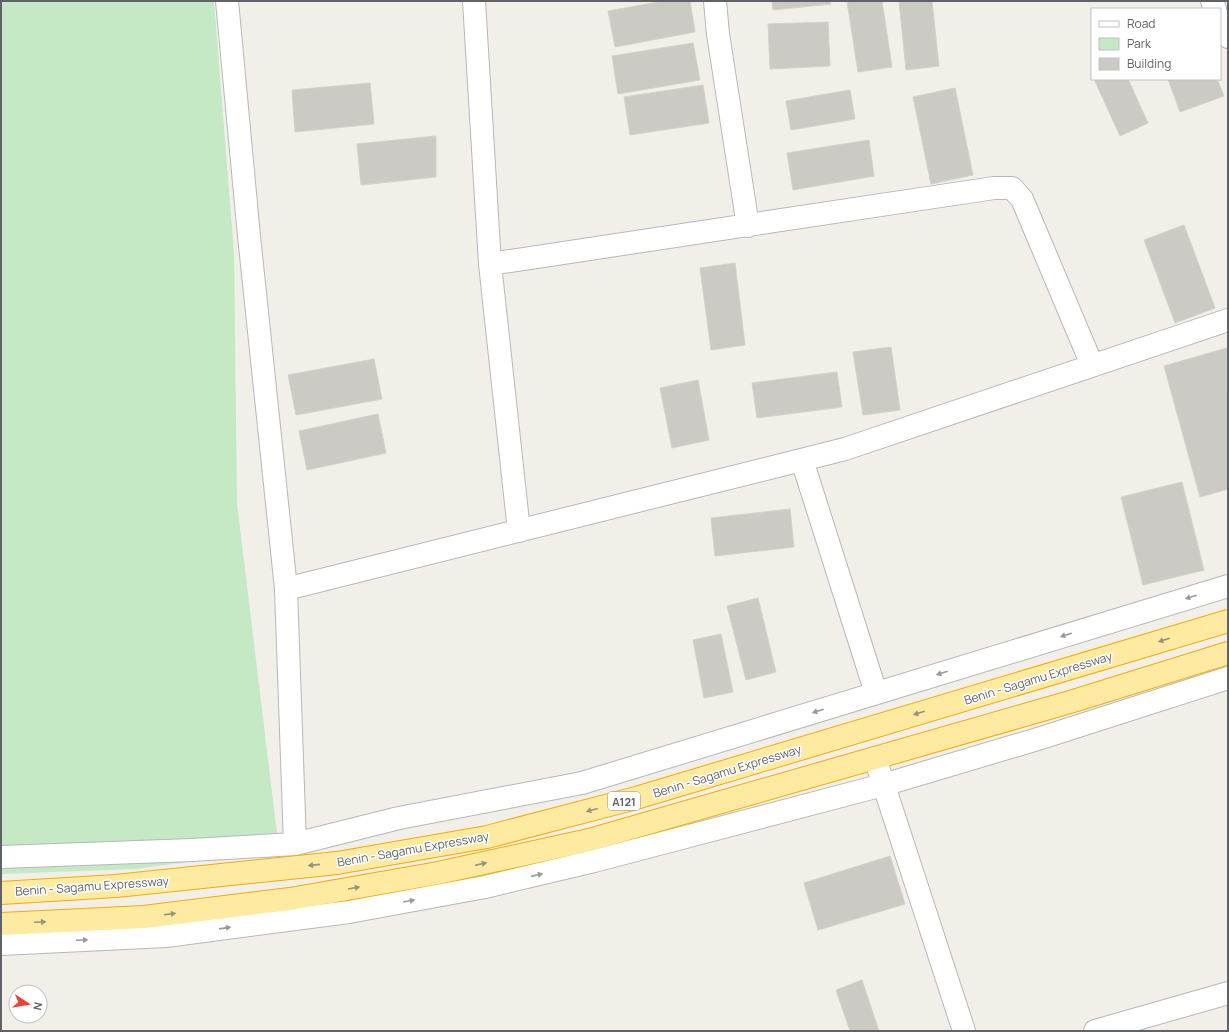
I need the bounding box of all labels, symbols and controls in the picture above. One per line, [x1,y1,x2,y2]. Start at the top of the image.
legend [1091,8,1221,80]
text: Road [1127,15,1155,32]
text: Park [1127,35,1152,52]
text: Building [1127,55,1171,72]
one-way arrow [1184,594,1196,600]
one-way arrow [1060,632,1072,638]
one-way arrow [1158,637,1170,643]
street label: Benin - Sagamu Expressway [962,647,1115,709]
one-way arrow [936,670,948,676]
one-way arrow [811,708,823,714]
one-way arrow [912,710,924,716]
street label: Benin - Sagamu Expressway [651,740,804,802]
road number: A121 [608,792,640,810]
one-way arrow [586,807,599,813]
street label: Benin - Sagamu Expressway [336,827,491,871]
one-way arrow [475,860,488,866]
one-way arrow [308,862,320,869]
one-way arrow [530,871,543,877]
street label: Benin - Sagamu Expressway [15,872,170,900]
one-way arrow [348,884,360,890]
one-way arrow [403,897,415,903]
one-way arrow [164,911,176,917]
one-way arrow [34,919,46,926]
one-way arrow [219,925,231,931]
one-way arrow [76,937,88,944]
north arrow [8,984,48,1024]
text: N [30,1001,46,1012]

